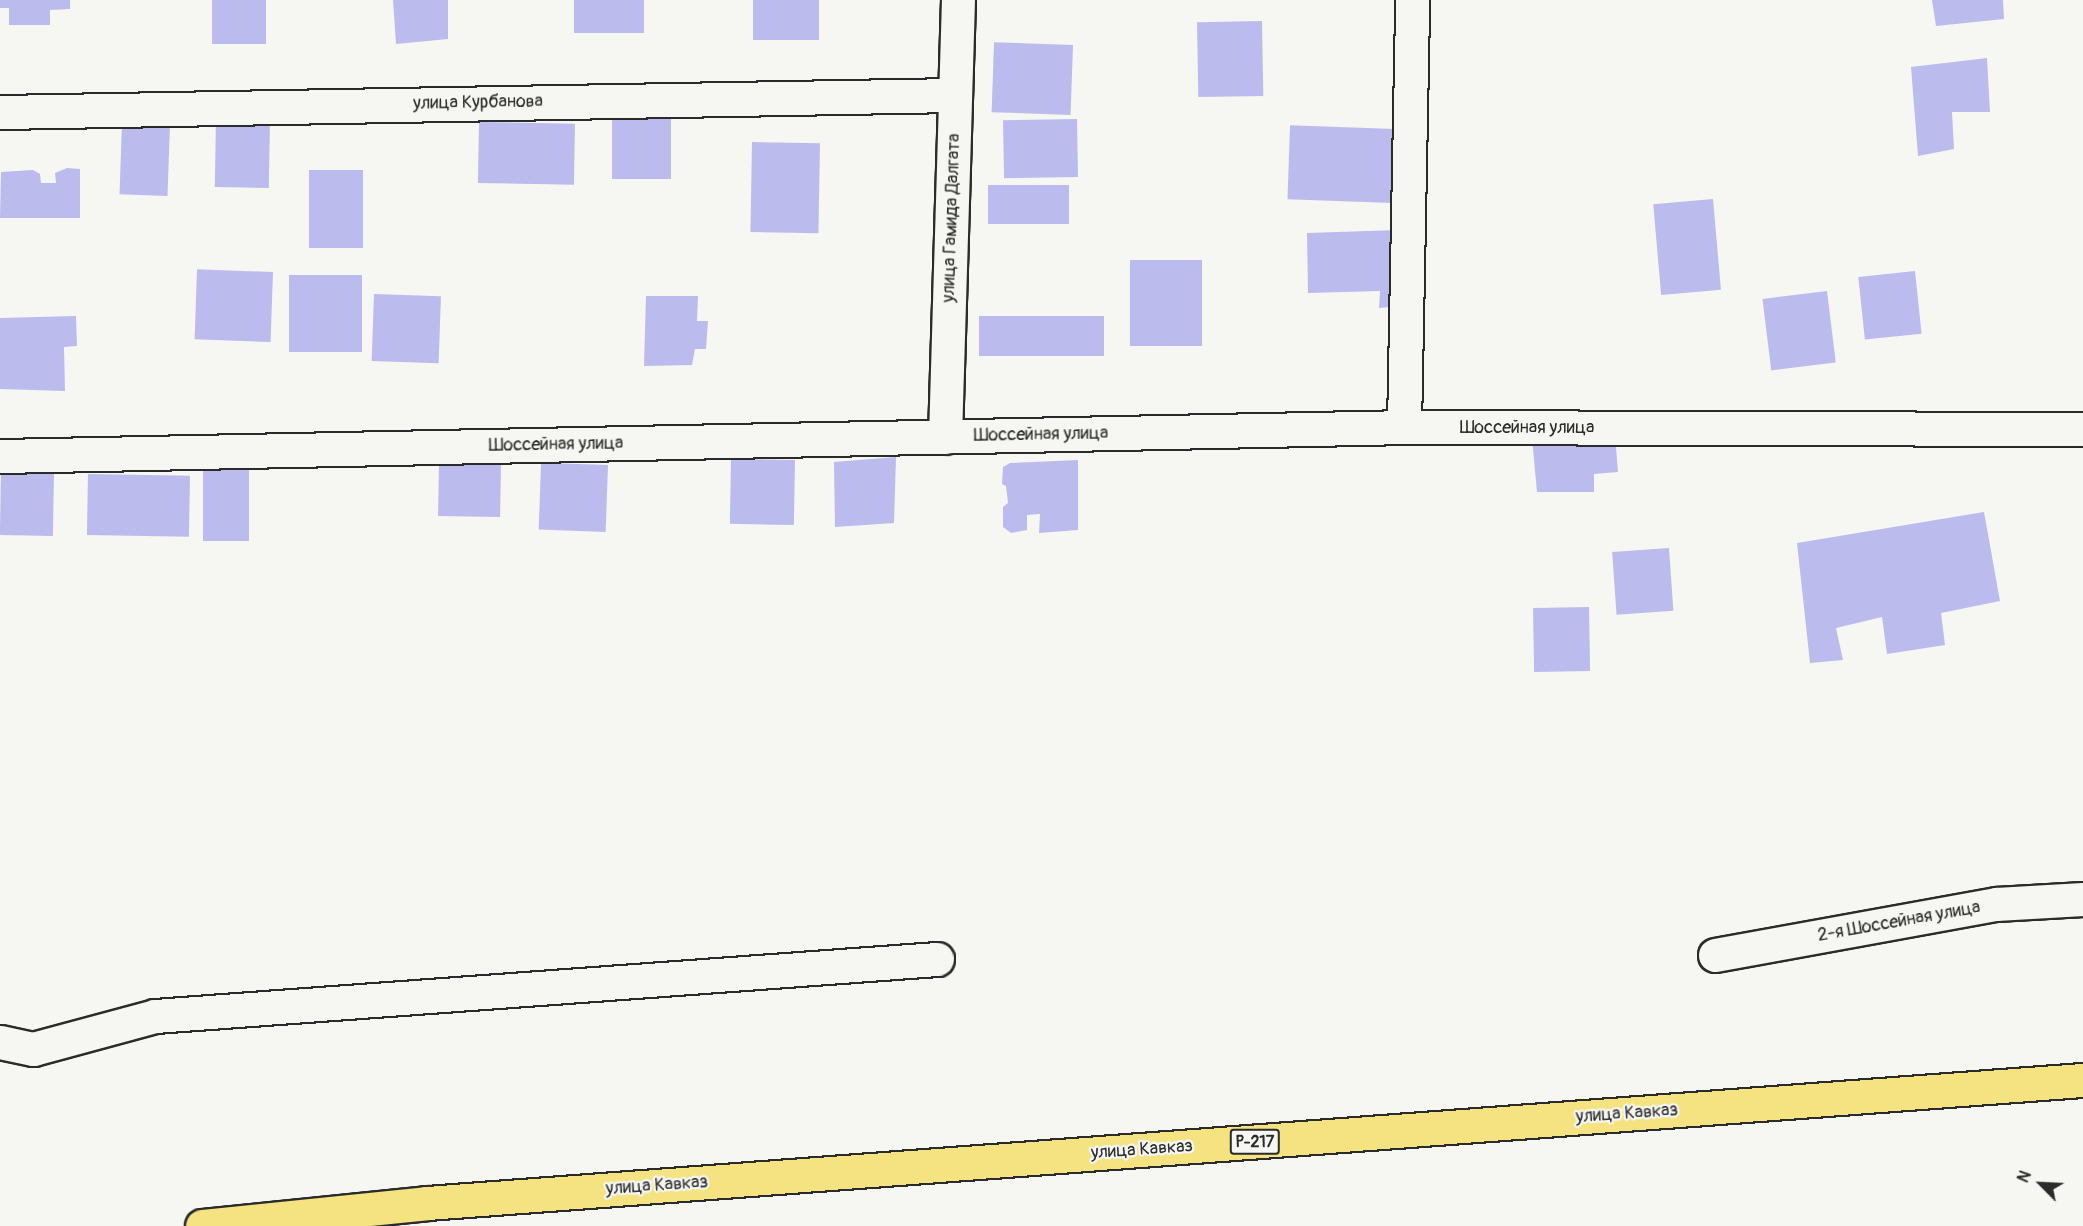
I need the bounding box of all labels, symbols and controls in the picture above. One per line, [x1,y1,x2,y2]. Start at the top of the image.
street label: улица Курбанова [413,91,543,115]
street label: улица Гамида Далгата [938,133,966,303]
street label: Шоссейная улица [1460,417,1594,439]
street label: Шоссейная улица [973,423,1109,447]
street label: Шоссейная улица [488,433,624,457]
street label: 2-я Шоссейная улица [1816,897,1982,947]
street label: улица Кавказ [1575,1100,1679,1128]
road number: Р-217 [1230,1129,1280,1155]
street label: улица Кавказ [1090,1136,1194,1164]
north arrow [2011,1154,2071,1214]
text: N [2013,1168,2036,1186]
street label: улица Кавказ [605,1172,709,1200]

